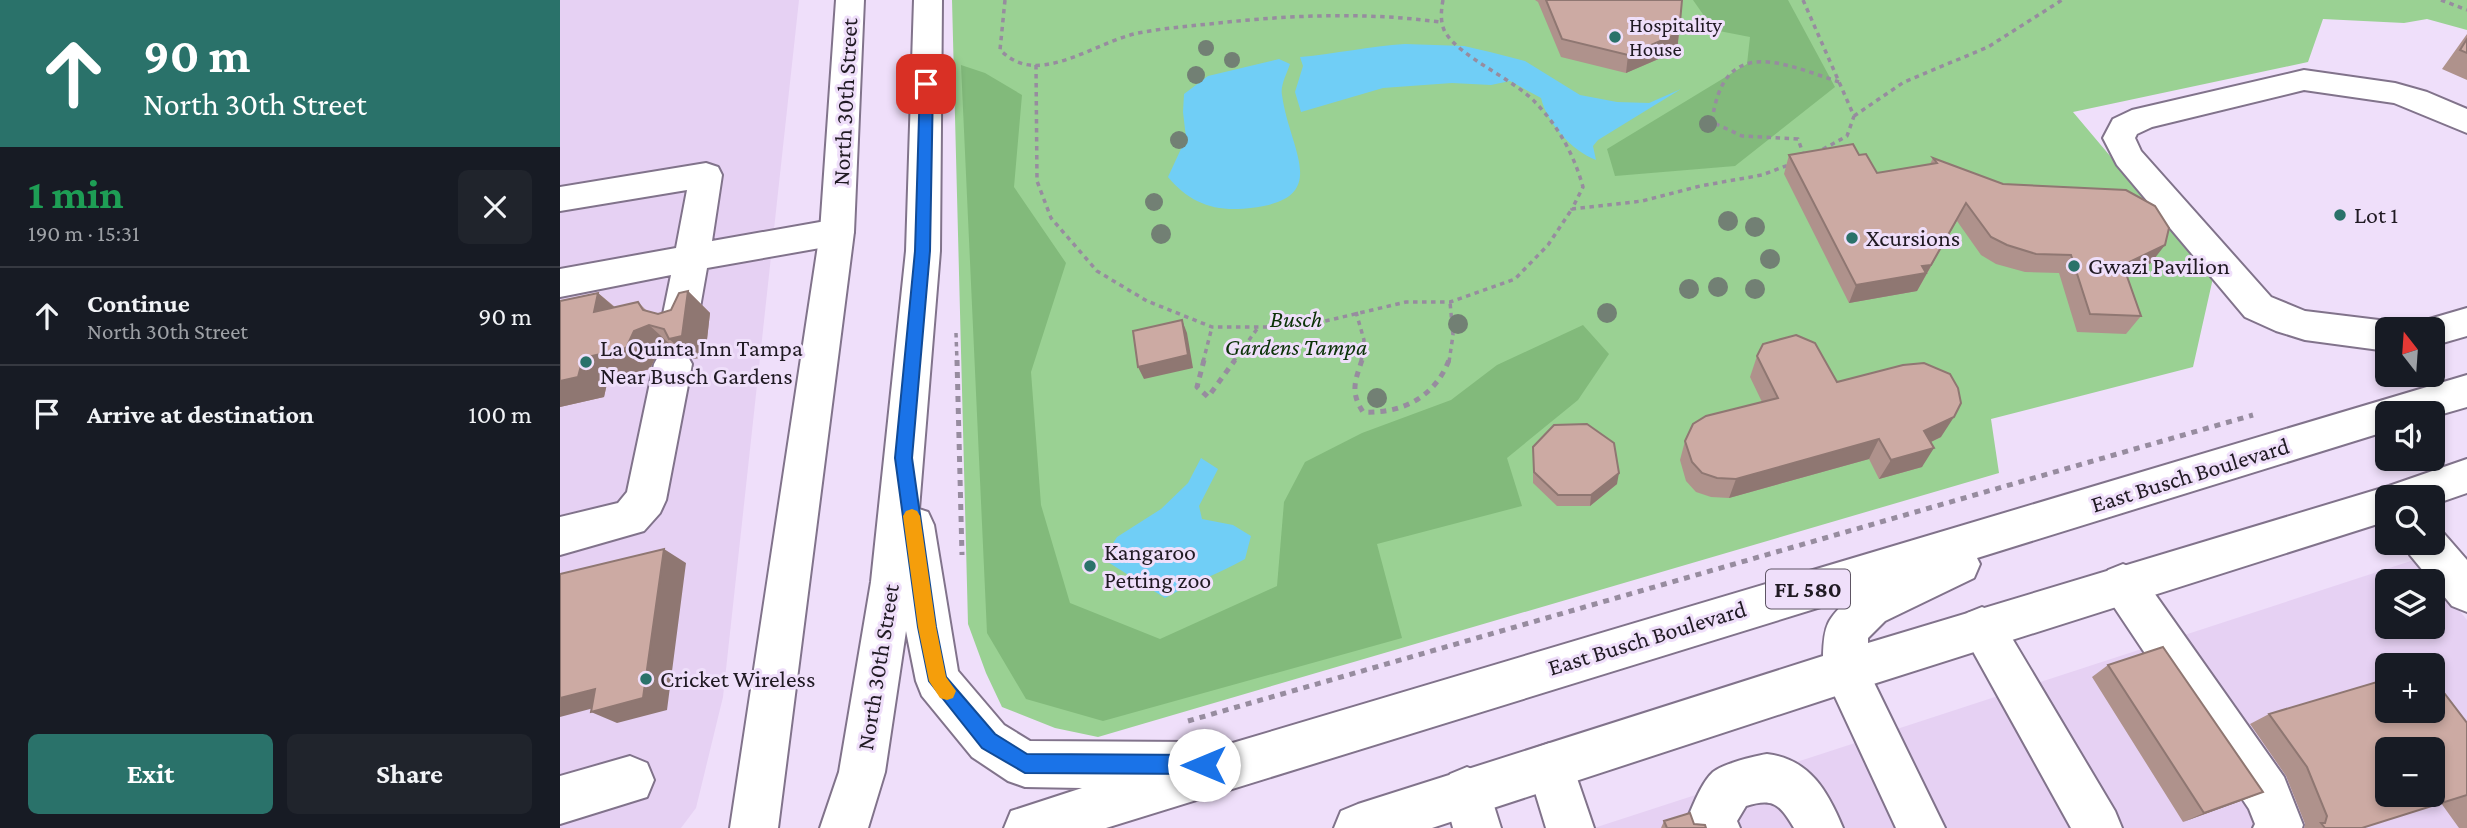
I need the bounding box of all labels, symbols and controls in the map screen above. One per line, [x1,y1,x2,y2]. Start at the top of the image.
place label: Hospitality House [1629,13,1722,61]
street label: North 30th Street [827,16,862,187]
icon: ahead [28,28,119,119]
text: 90 m [143,28,250,83]
marker: Hospitality House [1607,29,1623,45]
pin [896,54,956,114]
icon: arrive [907,65,945,103]
text: North 30th Street [143,86,367,122]
text: 1 min [28,170,124,217]
button: close [458,170,532,244]
place label: Lot 1 [2354,201,2398,228]
marker: Lot 1 [2332,207,2348,223]
text: 190 m · 15:31 [28,220,140,246]
place label: Xcursions [1866,224,1960,251]
marker: Xcursions [1844,230,1860,246]
place label: Gwazi Pavilion [2088,252,2230,279]
marker: Gwazi Pavilion [2066,258,2082,274]
text: Continue [87,289,190,318]
icon: ahead [28,297,66,335]
text: 90 m [478,302,532,331]
park label: Busch Gardens Tampa [1225,305,1367,360]
north arrow [2375,317,2445,387]
map controls [2375,317,2445,807]
text: North 30th Street [87,318,248,344]
place label: La Quinta Inn Tampa Near Busch Gardens [600,334,803,389]
marker: La Quinta Inn Tampa Near Busch Gardens [578,354,594,370]
icon: arrive [28,395,66,433]
text: Arrive at destination [87,400,314,429]
text: 100 m [468,400,532,429]
button: sound [2375,401,2445,471]
street label: East Busch Boulevard [2088,431,2293,518]
button: search [2375,485,2445,555]
place label: Kangaroo Petting zoo [1104,538,1211,593]
marker: Kangaroo Petting zoo [1082,558,1098,574]
road number: FL 580 [1766,569,1850,608]
button: layers [2375,569,2445,639]
street label: North 30th Street [851,581,904,752]
street label: East Busch Boulevard [1545,594,1750,681]
button: + [2375,653,2445,723]
place label: Cricket Wireless [660,665,815,692]
marker: Cricket Wireless [638,671,654,687]
position arrow [1167,728,1241,802]
button: Exit [28,734,273,814]
button: Share [287,734,532,814]
button: − [2375,737,2445,807]

